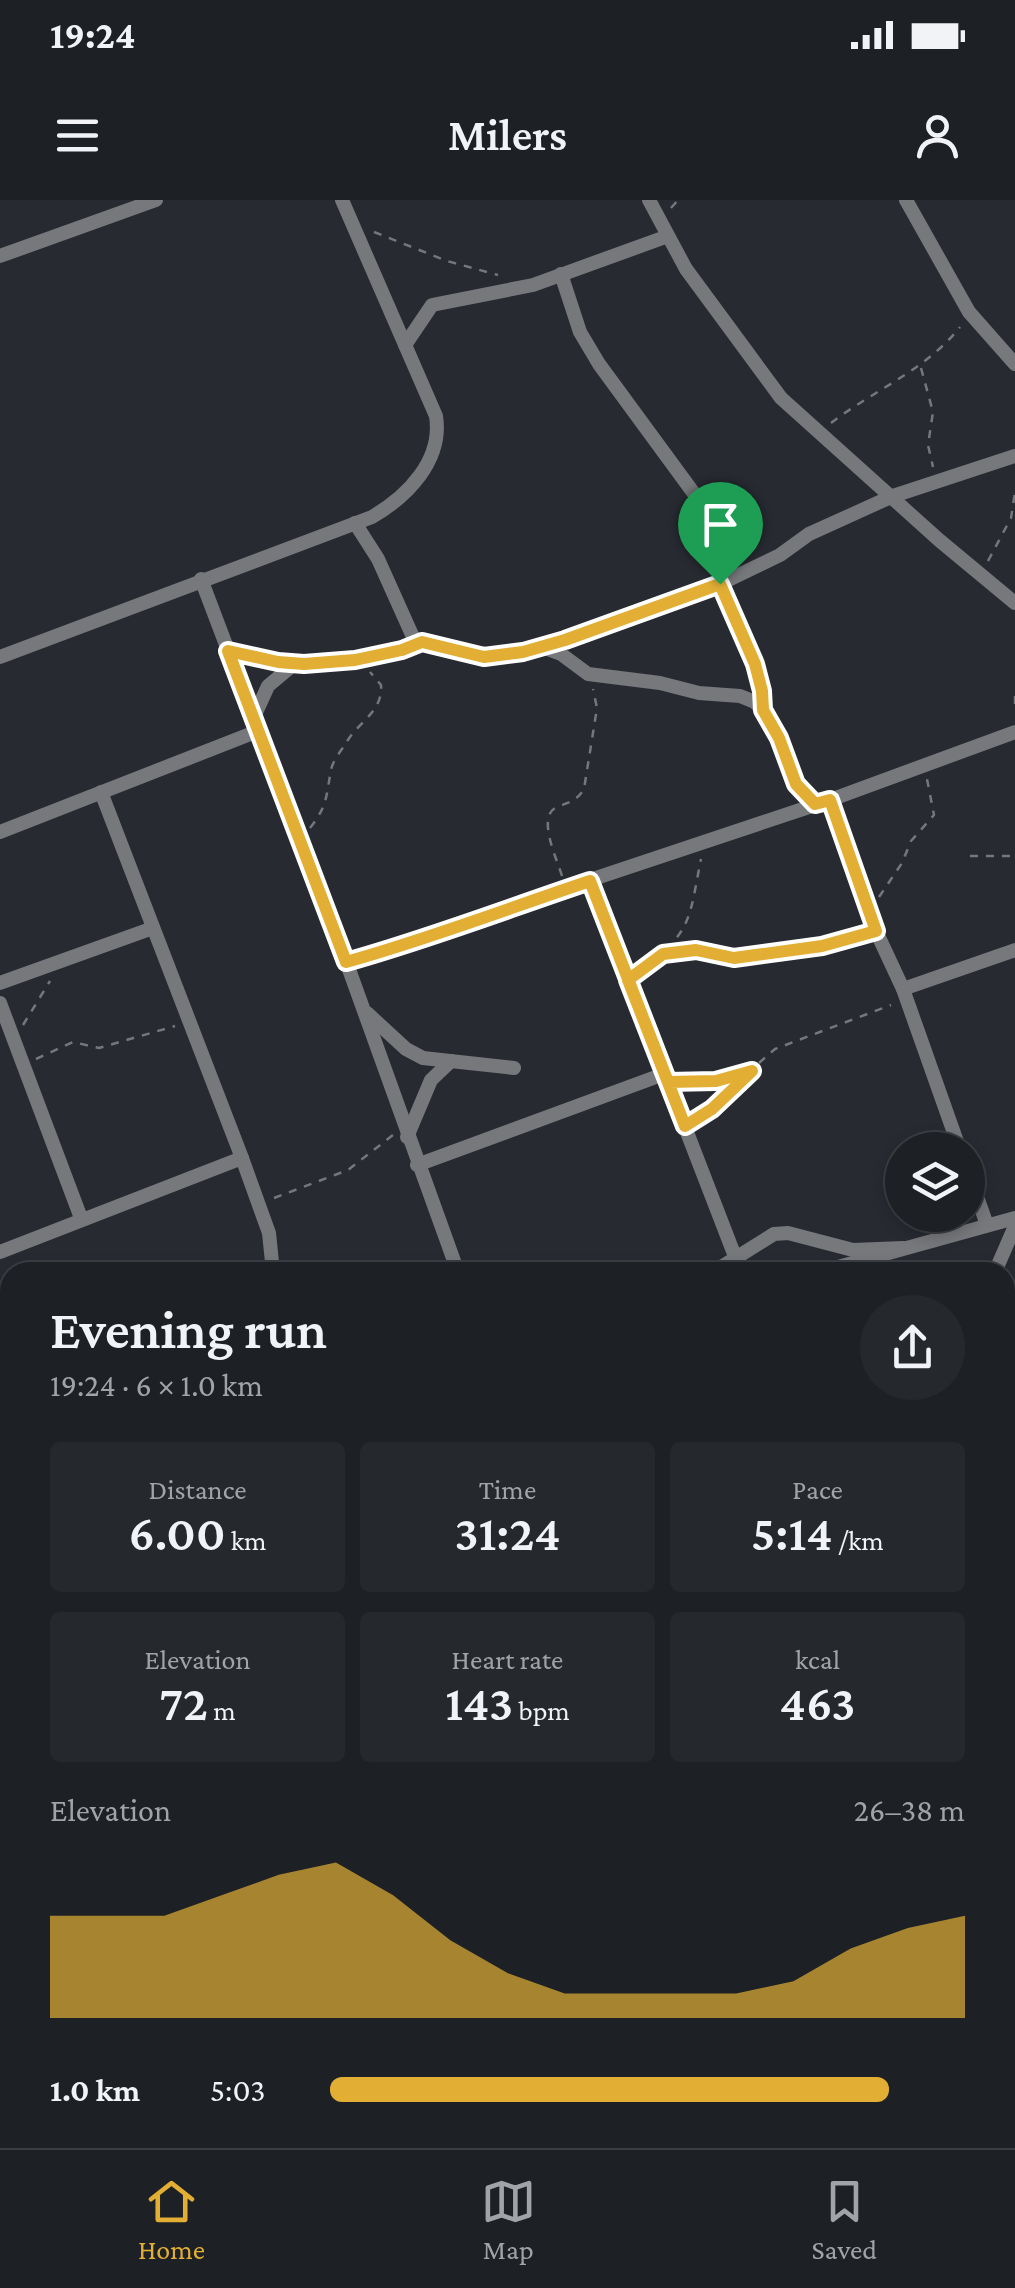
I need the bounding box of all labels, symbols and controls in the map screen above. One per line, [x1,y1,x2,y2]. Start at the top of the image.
text: 19:24 [50,14,135,56]
icon: menu [50,108,105,163]
icon: person [910,108,965,163]
text: Milers [448,110,567,160]
pin [678,482,763,585]
icon: arrive [693,497,748,552]
map controls [885,1132,985,1232]
button: layers [885,1132,985,1232]
button: share [860,1295,965,1400]
text: Evening run [50,1299,327,1360]
text: 19:24 · 6 × 1.0 km [50,1367,263,1403]
text: Distance [149,1474,246,1505]
text: Time [479,1474,536,1505]
text: Pace [792,1474,843,1505]
text: 6.00 [128,1505,225,1561]
text: 31:24 [454,1505,561,1561]
text: 5:14 [751,1505,833,1561]
text: km [225,1525,267,1556]
text: /km [833,1525,884,1556]
text: Elevation [144,1644,251,1675]
text: Heart rate [452,1644,563,1675]
text: kcal [795,1644,840,1675]
text: 72 [159,1675,208,1731]
text: 143 [445,1675,513,1731]
text: 463 [780,1675,855,1731]
text: m [208,1695,236,1726]
text: bpm [513,1695,570,1726]
text: Elevation [50,1792,171,1828]
text: 26–38 m [854,1792,965,1828]
text: 1.0 km [50,2072,140,2108]
text: 5:03 [210,2072,265,2108]
tab: Home [138,2174,205,2265]
tab: Map [481,2174,536,2265]
tab: Saved [811,2174,877,2265]

